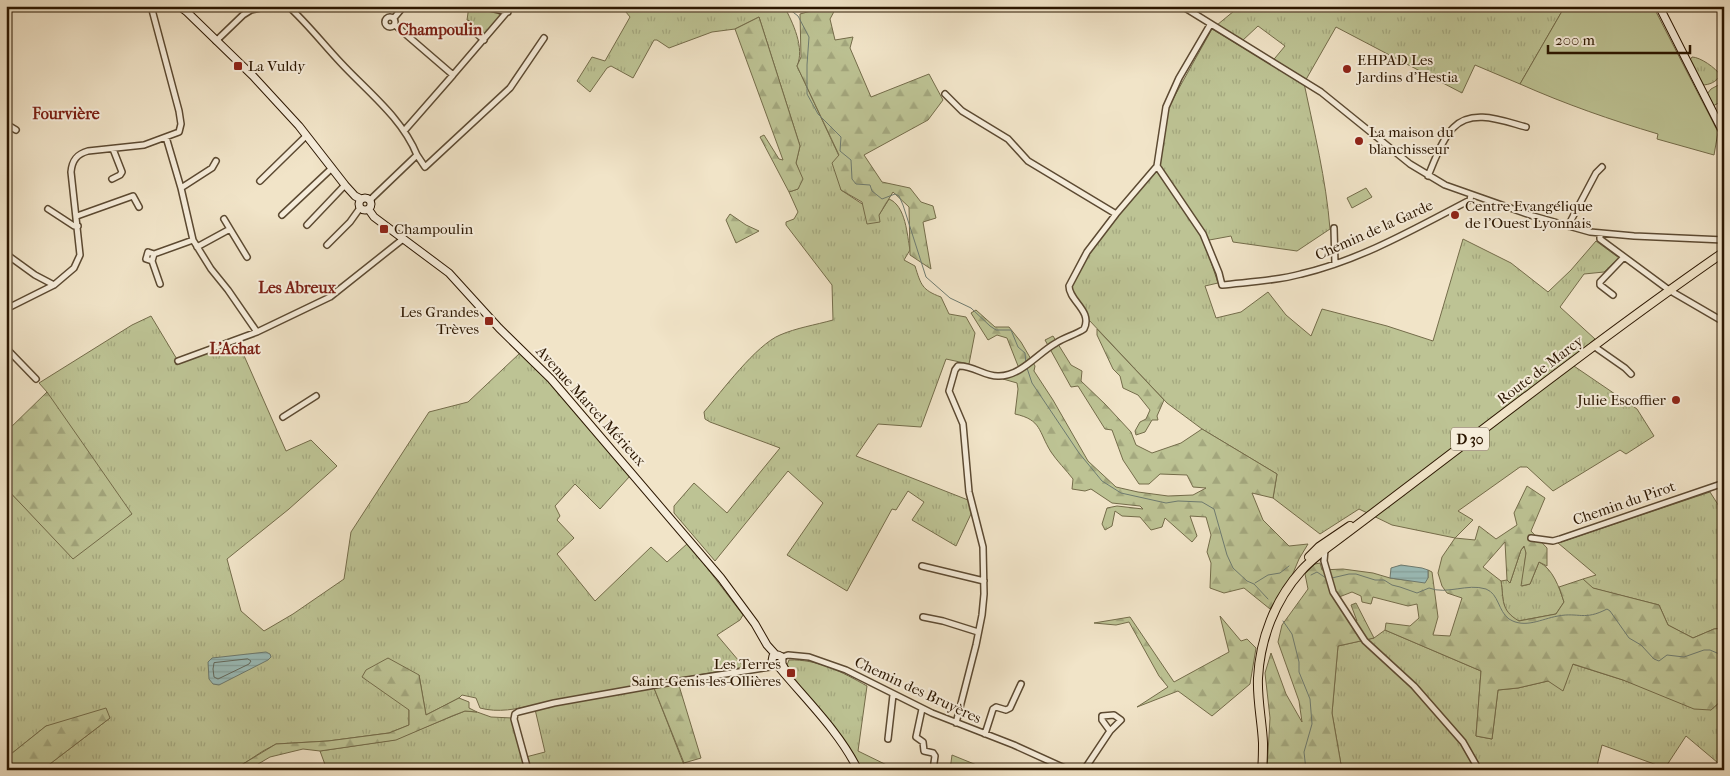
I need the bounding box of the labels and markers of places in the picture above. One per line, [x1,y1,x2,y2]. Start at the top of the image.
place label: EHPAD Les Jardins d'Hestia [1356,51,1459,86]
place label: La Vuldy [248,57,306,75]
marker: La Vuldy [232,60,244,72]
marker: EHPAD Les Jardins d'Hestia [1341,63,1353,75]
place label: La maison du blanchisseur [1368,123,1454,158]
marker: La maison du blanchisseur [1353,135,1365,147]
place label: Centre Evangélique de l'Ouest Lyonnais [1465,197,1593,232]
marker: Centre Evangélique de l'Ouest Lyonnais [1449,209,1461,221]
place label: Champoulin [394,220,474,238]
marker: Champoulin [378,223,390,235]
place label: Les Grandes Trèves [400,303,479,338]
marker: Les Grandes Trèves [483,315,495,327]
place label: Julie Escoffier [1576,391,1667,409]
marker: Julie Escoffier [1670,394,1682,406]
place label: Les Terres Saint-Genis-les-Ollières [631,655,781,690]
marker: Les Terres Saint-Genis-les-Ollières [785,667,797,679]

